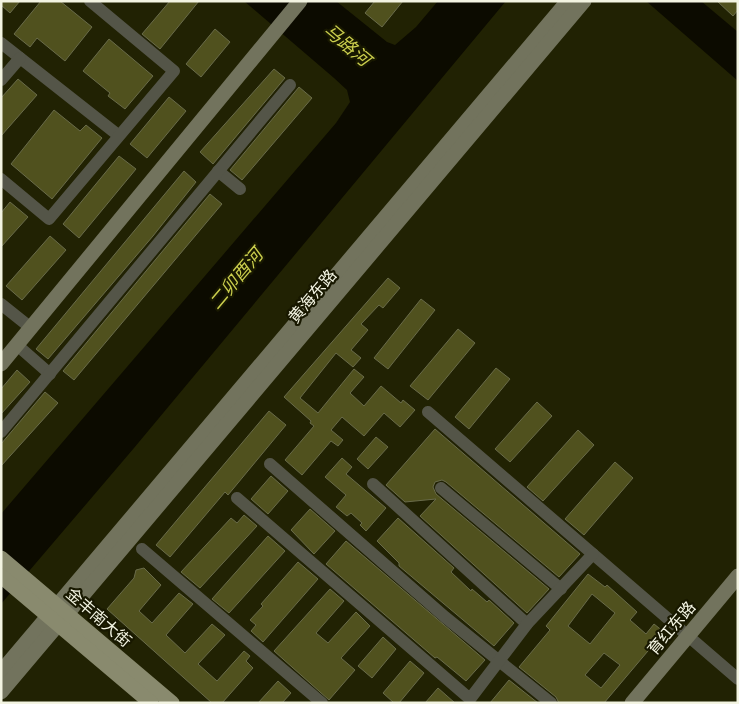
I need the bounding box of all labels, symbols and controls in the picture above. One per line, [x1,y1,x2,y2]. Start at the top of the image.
water label: 马路河 [317,18,378,75]
water label: 二卯酉河 [203,241,272,316]
street label: 黄海东路 [283,264,343,329]
street label: 金丰南大街 [60,582,136,653]
street label: 育红东路 [642,596,702,661]

